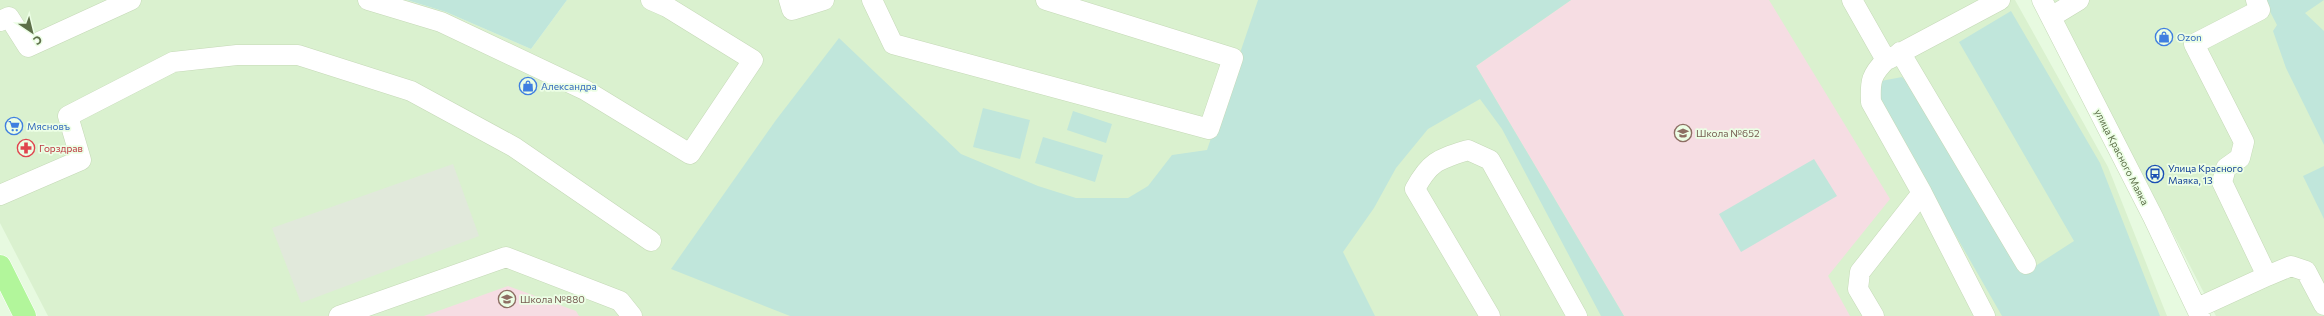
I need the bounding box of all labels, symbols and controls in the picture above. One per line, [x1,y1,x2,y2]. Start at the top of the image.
north arrow [12,12,52,52]
shop icon: Ozon [2154,27,2174,47]
place label: Ozon [2177,31,2202,43]
text: С [31,33,45,48]
shop icon: Александра [518,76,538,96]
place label: Александра [541,80,597,92]
street label: улица Красного Маяка [2093,107,2151,207]
supermarket icon: Мясновъ [4,116,24,136]
place label: Мясновъ [27,120,70,132]
school or university icon: Школа №652 [1673,123,1693,143]
place label: Школа №652 [1696,127,1760,139]
pharmacy icon: Горздрав [16,138,36,158]
place label: Горздрав [39,142,83,154]
place label: Улица Красного Маяка, 13 [2168,162,2243,186]
bus stop icon: Улица Красного Маяка, 13 [2145,164,2165,184]
school or university icon: Школа №880 [497,289,517,309]
place label: Школа №880 [520,293,585,305]

